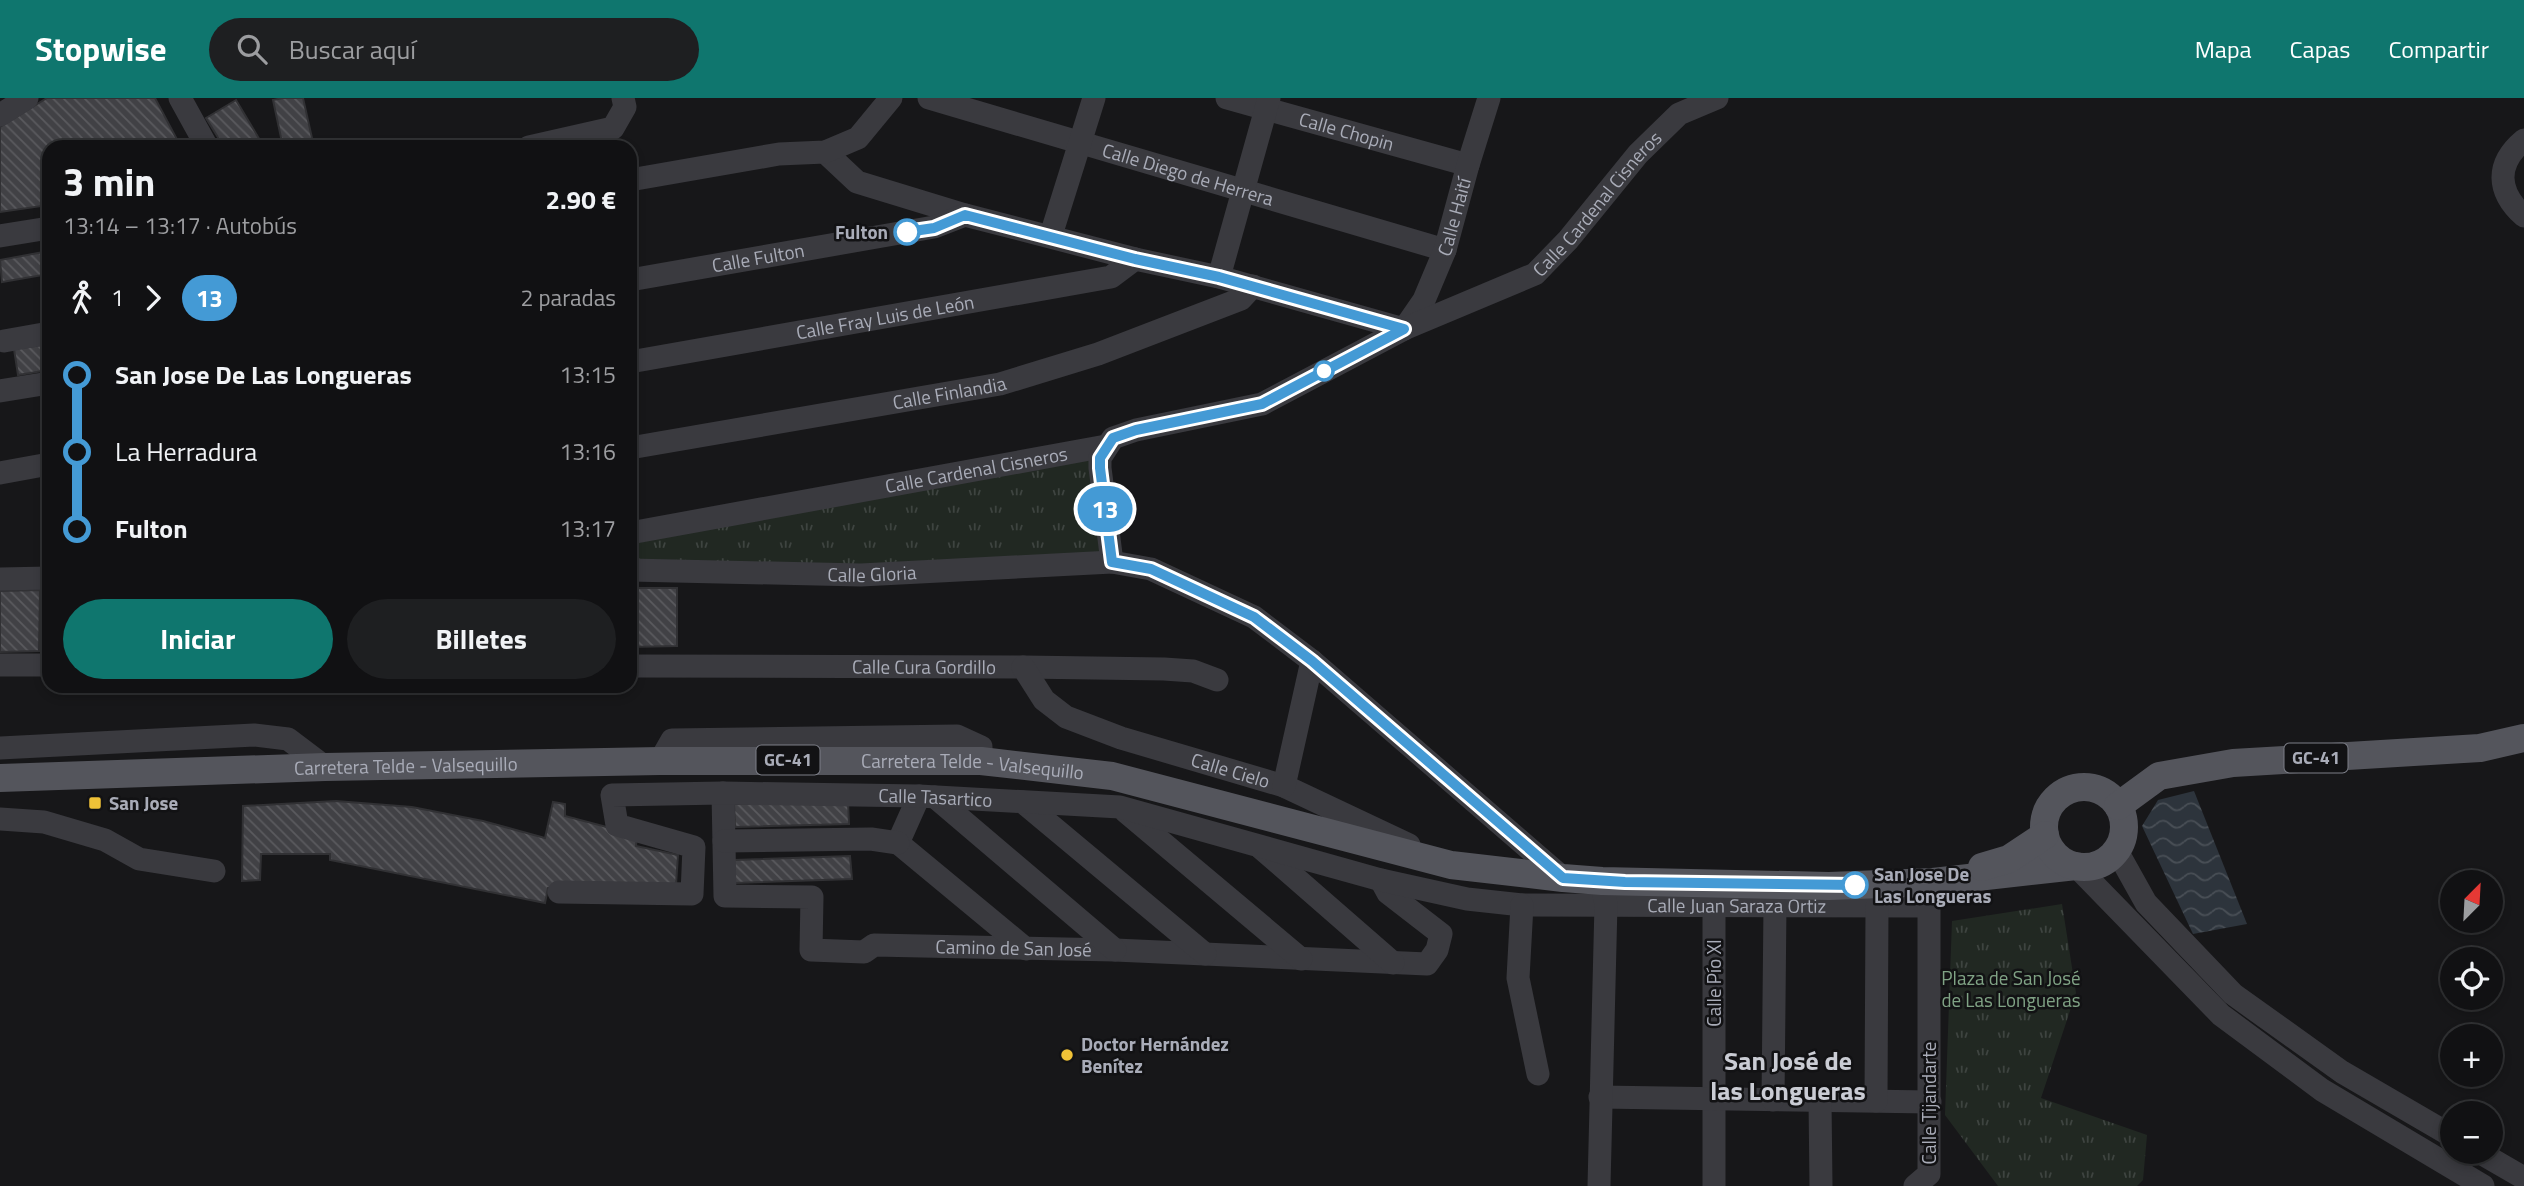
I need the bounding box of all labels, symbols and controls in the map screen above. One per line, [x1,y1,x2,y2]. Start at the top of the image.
search box [209,18,699,81]
text: Stopwise [35,24,167,74]
icon: search [233,30,271,68]
text: Buscar aquí [289,30,416,69]
text: Mapa [2195,31,2252,67]
text: Capas [2290,31,2350,67]
text: Compartir [2388,31,2489,67]
street label: Calle Chopin [1296,104,1397,158]
street label: Calle Cardenal Cisneros [1525,124,1668,283]
street label: Calle Diego de Herrera [1099,135,1278,213]
text: 3 min [63,153,155,211]
street label: Calle Haití [1429,172,1478,260]
text: 2.90 € [545,180,616,219]
text: 13:14 – 13:17 · Autobús [63,208,297,243]
place label: Fulton [835,217,888,246]
marker: Fulton [894,219,920,245]
street label: Calle Fulton [709,235,807,279]
icon: walk [63,279,101,317]
icon: forward [134,279,172,317]
text: 1 [111,280,124,315]
text: 13 [196,280,223,316]
text: 2 paradas [521,280,616,315]
street label: Calle Fray Luis de León [794,286,976,346]
text: San Jose De Las Longueras [115,355,412,394]
text: 13:15 [559,357,616,392]
unlabelled marker [1314,361,1334,381]
street label: Calle Finlandia [890,368,1010,416]
text: La Herradura [115,432,257,471]
text: 13:16 [559,434,616,469]
street label: Calle Cardenal Cisneros [883,438,1070,500]
line badge: 13 [1074,486,1136,532]
text: 13 [1092,491,1118,527]
text: Fulton [115,509,188,548]
text: 13:17 [559,511,616,546]
street label: Calle Gloria [827,557,918,589]
button: Iniciar [63,599,333,679]
button: Billetes [347,599,616,679]
street label: Calle Cura Gordillo [852,652,996,681]
street label: Calle Cielo [1188,744,1274,795]
road number: GC-41 [2284,744,2348,772]
road number: GC-41 [756,746,820,774]
street label: Carretera Telde - Valsequillo [861,746,1086,787]
street label: Carretera Telde - Valsequillo [294,749,518,782]
street label: Calle Tasartico [878,780,993,814]
place label: San Jose [109,788,178,817]
marker: San Jose [87,795,103,811]
place label: San Jose De Las Longueras [1874,859,1992,910]
north arrow [2440,870,2502,933]
map controls [2440,870,2503,1164]
marker: San Jose De Las Longueras [1842,872,1868,898]
street label: Calle Juan Saraza Ortiz [1647,890,1826,920]
street label: Camino de San José [935,931,1092,964]
street label: Calle Pío XI [1699,939,1728,1027]
button: locate [2440,947,2503,1010]
park label: Plaza de San José de Las Longueras [1941,963,2081,1014]
button: + [2440,1024,2503,1087]
place label: Doctor Hernández Benítez [1081,1029,1229,1080]
district label: San José de las Longueras [1710,1041,1866,1110]
street label: Calle Tijandarte [1914,1042,1943,1164]
marker: Doctor Hernández Benítez [1059,1047,1075,1063]
button: − [2440,1101,2503,1164]

